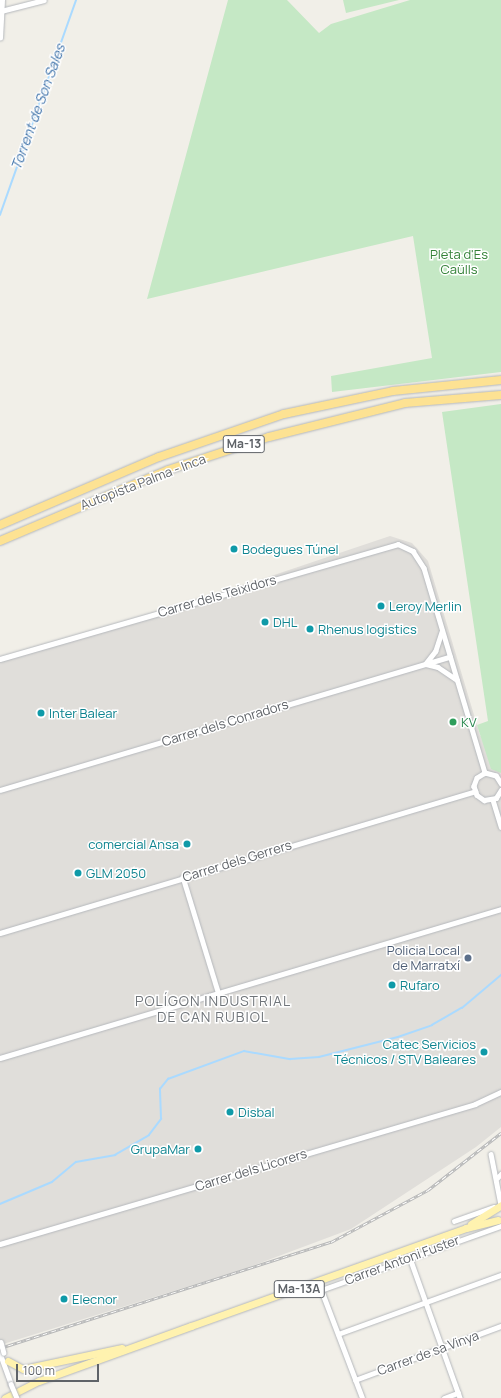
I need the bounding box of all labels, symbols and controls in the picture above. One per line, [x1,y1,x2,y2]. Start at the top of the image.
water label: Torrent de Son Sales [7,42,69,172]
park label: Pleta d'Es Caülls [430,247,488,278]
road number: Ma-13 [222,434,266,454]
street label: Autopista Palma - Inca [78,451,208,513]
place label: Bodegues Túnel [242,541,339,557]
marker: Bodegues Túnel [229,544,239,554]
street label: Carrer dels Teixidors [156,572,278,620]
place label: Leroy Merlin [389,598,462,614]
marker: Leroy Merlin [376,601,386,611]
place label: DHL [273,614,297,630]
marker: DHL [260,617,270,627]
place label: Rhenus logistics [318,621,417,637]
marker: Rhenus logistics [305,624,315,634]
street label: Carrer dels Conradors [160,696,290,750]
place label: Inter Balear [49,705,117,721]
marker: Inter Balear [36,708,46,718]
place label: KV [461,714,477,730]
marker: KV [448,717,458,727]
place label: comercial Ansa [88,836,179,852]
street label: Carrer dels Gerrers [181,837,293,885]
marker: comercial Ansa [182,839,192,849]
place label: GLM 2050 [86,865,146,881]
marker: GLM 2050 [73,868,83,878]
place label: Policia Local de Marratxí [387,943,460,974]
marker: Policia Local de Marratxí [463,953,473,963]
place label: Rufaro [400,977,440,993]
marker: Rufaro [387,980,397,990]
district label: POLÍGON INDUSTRIAL DE CAN RUBIOL [135,993,291,1026]
place label: Catec Servicios Técnicos / STV Baleares [334,1037,476,1068]
marker: Catec Servicios Técnicos / STV Baleares [479,1047,489,1057]
place label: Disbal [238,1104,275,1120]
marker: Disbal [225,1107,235,1117]
place label: GrupaMar [131,1141,190,1157]
marker: GrupaMar [193,1144,203,1154]
street label: Carrer dels Licorers [193,1146,309,1194]
street label: Carrer Antoni Fuster [343,1232,461,1288]
road number: Ma-13A [273,1279,325,1299]
place label: Elecnor [72,1291,117,1307]
marker: Elecnor [59,1294,69,1304]
street label: Carrer de sa Vinya [375,1327,481,1379]
scale bar [18,1356,101,1382]
text: 100 m [23,1362,55,1379]

